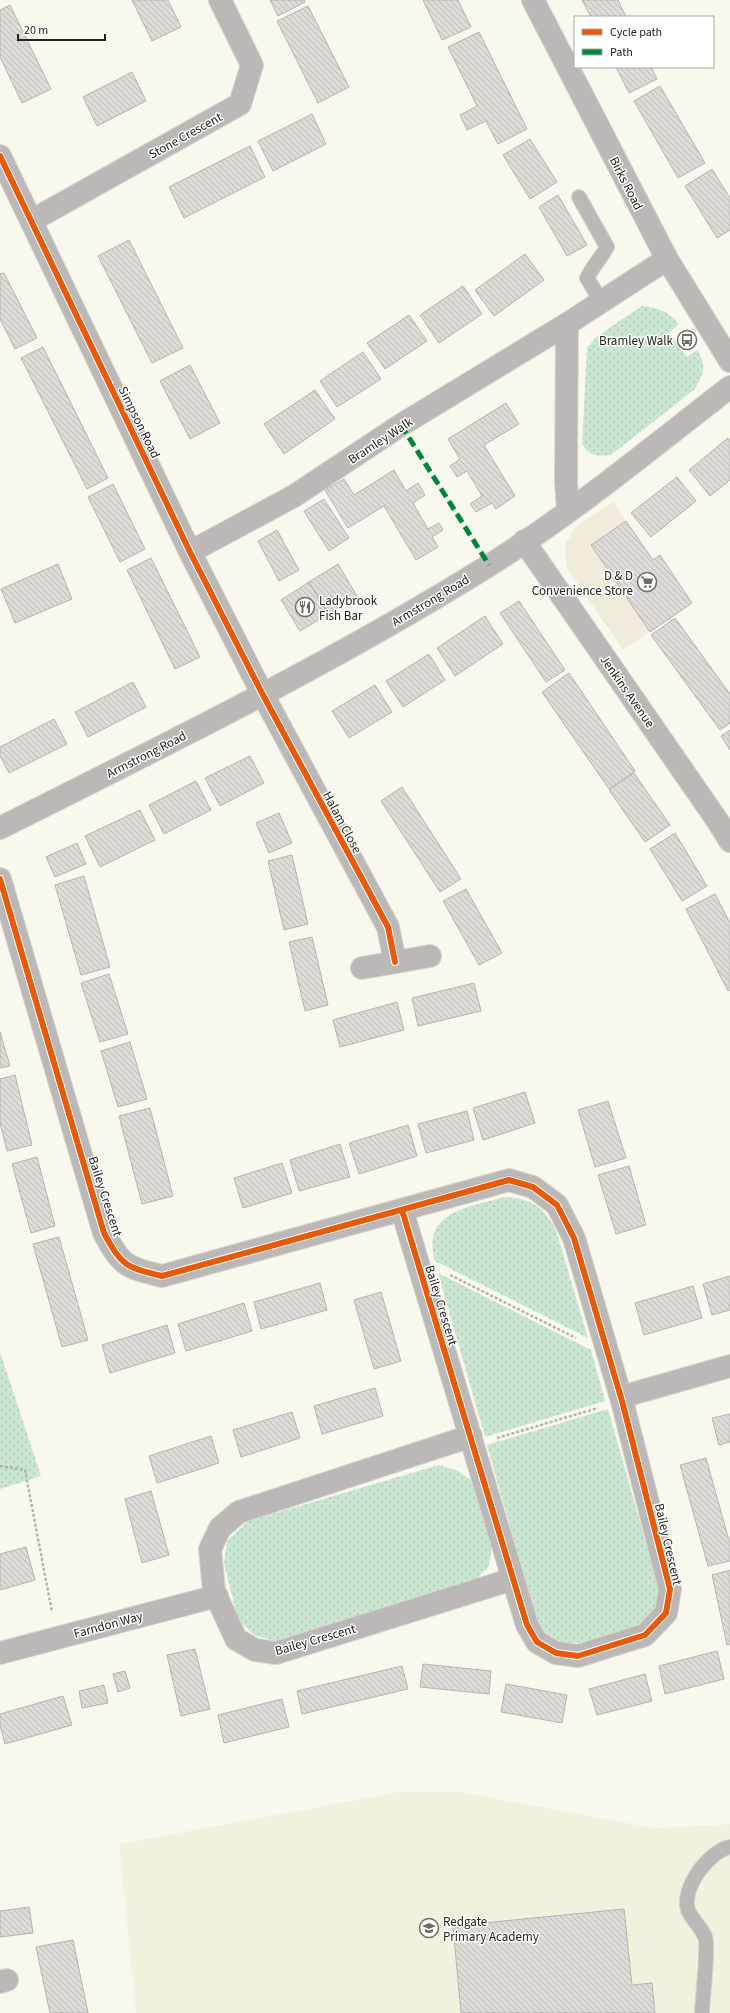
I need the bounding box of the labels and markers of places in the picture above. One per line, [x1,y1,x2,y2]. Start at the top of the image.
bus stop icon: Bramley Walk [676,329,698,351]
place label: Bramley Walk [599,332,674,350]
place label: D & D Convenience Store [532,567,633,600]
supermarket icon: D & D Convenience Store [636,571,658,593]
place label: Ladybrook Fish Bar [319,592,378,625]
restaurant icon: Ladybrook Fish Bar [294,596,316,618]
place label: Redgate Primary Academy [443,1913,539,1946]
school or university icon: Redgate Primary Academy [418,1917,440,1939]

